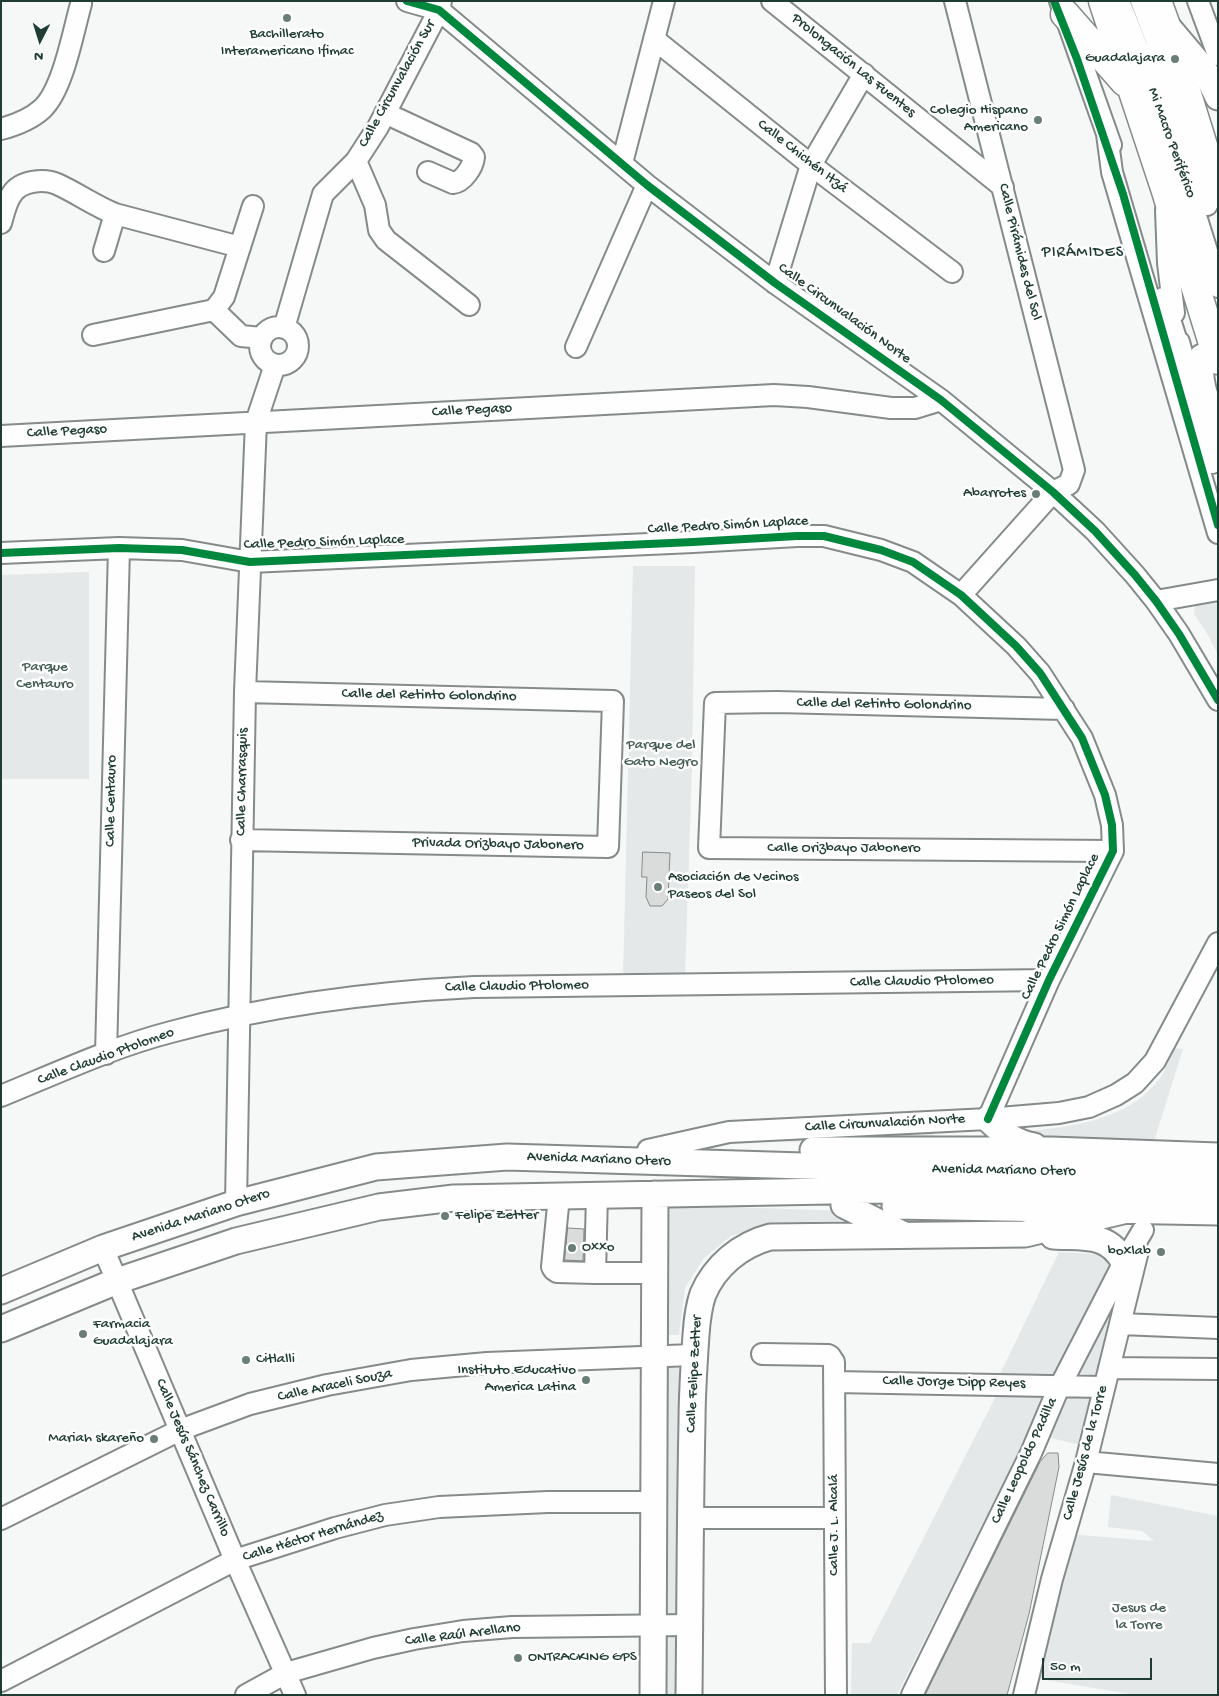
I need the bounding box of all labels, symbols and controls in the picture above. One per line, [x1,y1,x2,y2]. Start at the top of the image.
street label: Prolongación Las Fuentes [787,10,919,122]
marker: Bachillerato Interamericano Ifimac [281,12,293,24]
north arrow [15,15,65,65]
street label: Calle Circunvalación Sur [355,17,441,151]
place label: Bachillerato Interamericano Ifimac [221,26,353,61]
text: N [33,47,44,64]
place label: Guadalajara [1085,50,1165,68]
marker: Guadalajara [1169,53,1181,65]
street label: Mi Macro Periférico [1143,85,1199,201]
place label: Colegio Hispano Americano [930,102,1028,137]
marker: Colegio Hispano Americano [1032,114,1044,126]
street label: Calle Chichén Itzá [753,116,851,198]
street label: Calle Pirámides del Sol [993,182,1045,322]
district label: PIRÁMIDES [1041,244,1125,264]
street label: Calle Circunvalación Norte [774,260,914,368]
street label: Calle Pegaso [431,400,513,422]
street label: Calle Pegaso [26,421,108,443]
place label: Abarrotes [963,485,1026,503]
marker: Abarrotes [1030,488,1042,500]
street label: Calle Pedro Simón Laplace [647,513,809,539]
street label: Calle Pedro Simón Laplace [243,531,405,555]
park label: Parque Centauro [16,659,74,694]
street label: Calle del Retinto Golondrino [341,685,517,707]
street label: Calle del Retinto Golondrino [796,694,972,716]
street label: Calle Charrasquis [233,728,253,836]
park label: Parque del Gato Negro [624,737,698,772]
street label: Calle Centauro [102,755,122,847]
street label: Privada Orizbayo Jabonero [412,835,584,855]
street label: Calle Orizbayo Jabonero [767,840,921,858]
street label: Calle Pedro Simón Laplace [1018,851,1104,1003]
place label: Asociación de Vecinos Paseos del Sol [668,869,799,904]
marker: Asociación de Vecinos Paseos del Sol [652,881,664,893]
street label: Calle Claudio Ptolomeo [850,972,994,992]
street label: Calle Claudio Ptolomeo [445,977,589,997]
street label: Calle Claudio Ptolomeo [35,1024,177,1090]
street label: Calle Circunvalación Norte [804,1111,966,1137]
street label: Avenida Mariano Otero [527,1148,671,1172]
street label: Avenida Mariano Otero [932,1161,1076,1181]
street label: Avenida Mariano Otero [130,1185,272,1247]
place label: Felipe Zetter [455,1207,538,1225]
marker: Felipe Zetter [439,1210,451,1222]
place label: Oxxo [582,1239,615,1257]
marker: Oxxo [566,1242,578,1254]
place label: boxlab [1108,1243,1151,1261]
marker: boxlab [1155,1246,1167,1258]
street label: Calle Felipe Zetter [683,1315,707,1433]
place label: Farmacia Guadalajara [93,1316,173,1351]
marker: Farmacia Guadalajara [77,1328,89,1340]
place label: Citlalli [256,1351,295,1369]
marker: Citlalli [240,1354,252,1366]
place label: Instituto Educativo America Latina [457,1362,576,1397]
street label: Calle Araceli Souza [276,1365,394,1407]
street label: Calle Jorge Dipp Reyes [882,1373,1026,1393]
marker: Instituto Educativo America Latina [580,1374,592,1386]
street label: Calle Jesús Sánchez Carrillo [151,1376,233,1540]
street label: Calle Jesús de la Torre [1059,1384,1113,1522]
street label: Calle Leopoldo Padilla [988,1395,1062,1527]
place label: Mariah skareño [48,1430,144,1448]
marker: Mariah skareño [148,1433,160,1445]
street label: Calle J. L. Alcalá [826,1474,844,1576]
street label: Calle Héctor Hernández [241,1507,385,1567]
park label: Jesus de la Torre [1112,1600,1166,1635]
street label: Calle Raúl Arellano [404,1619,522,1651]
scale bar [1044,1648,1154,1680]
place label: ONTRACKING GPS [528,1649,637,1667]
marker: ONTRACKING GPS [512,1652,524,1664]
text: 50 m [1050,1658,1081,1676]

